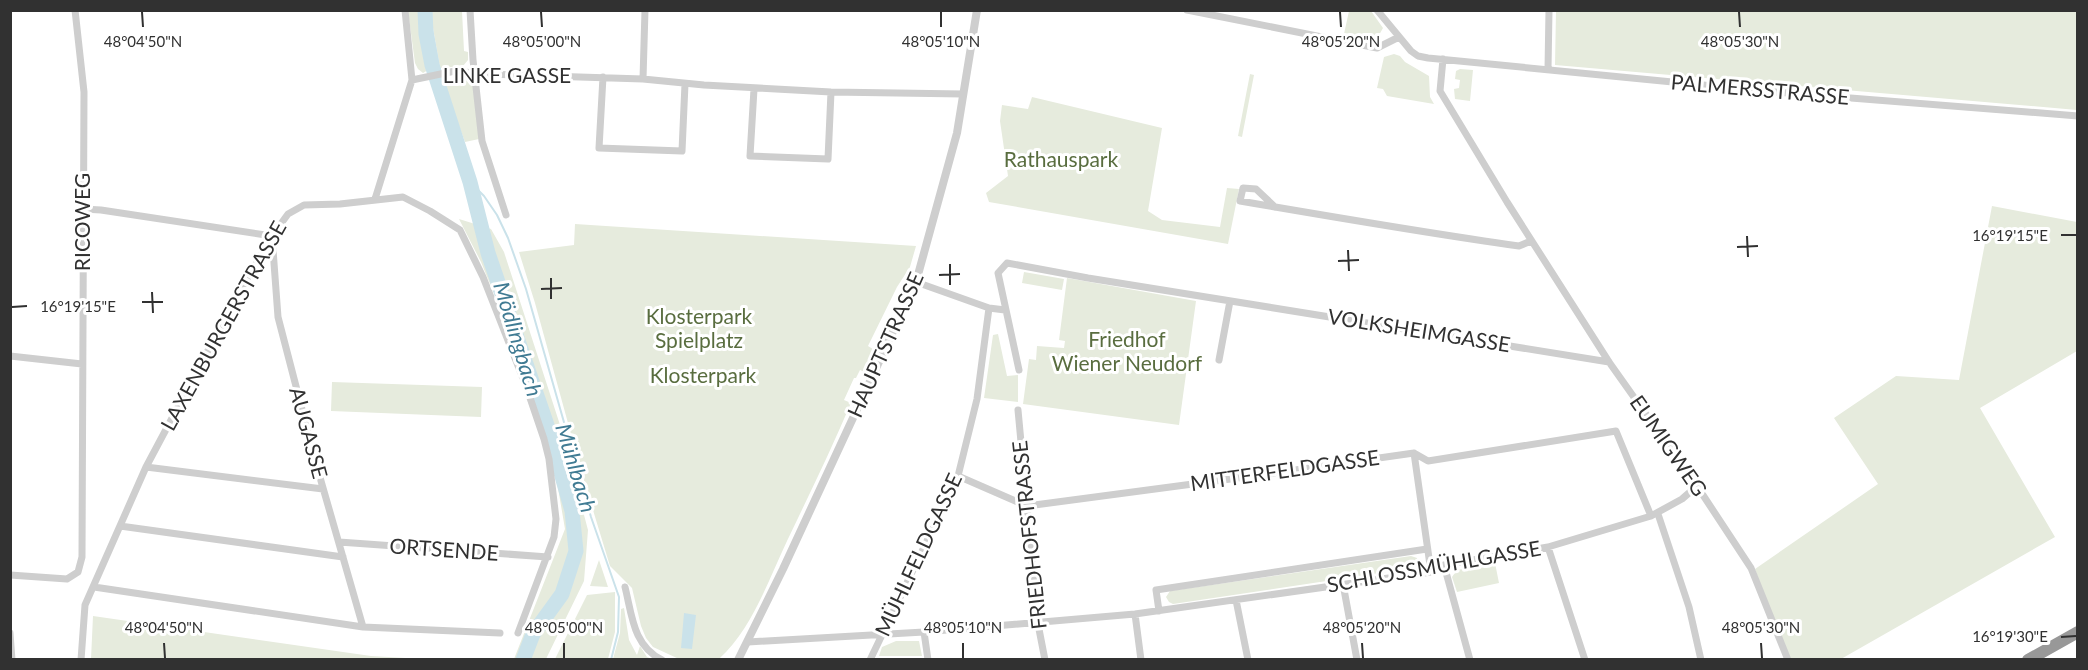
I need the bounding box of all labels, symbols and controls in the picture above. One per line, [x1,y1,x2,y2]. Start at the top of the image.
text: 48°04'50"N [104,32,182,50]
text: 48°05'00"N [503,32,581,50]
text: 48°05'10"N [902,32,980,50]
text: 48°05'20"N [1302,32,1380,50]
text: 48°05'30"N [1701,32,1779,50]
street label: LINKE GASSE [443,62,571,87]
street label: PALMERSSTRASSE [1670,68,1850,109]
park label: Rathauspark [1004,146,1118,171]
street label: RICOWEG [69,173,94,271]
street label: LAXENBURGERSTRASSE [155,216,291,434]
text: 16°19'15"E [1972,226,2048,244]
street label: HAUPTSTRASSE [841,268,928,421]
water label: Mödlingbach [488,278,549,399]
text: 16°19'15"E [40,297,116,315]
park label: Klosterpark Spielplatz [646,303,753,352]
street label: VOLKSHEIMGASSE [1326,303,1512,356]
park label: Friedhof Wiener Neudorf [1052,326,1203,375]
park label: Klosterpark [650,362,757,387]
street label: AUGASSE [285,384,334,481]
street label: EUMIGWEG [1625,390,1713,500]
water label: Mühlbach [550,420,603,516]
street label: FRIEDHOFSTRASSE [1006,440,1051,631]
street label: MITTERFELDGASSE [1189,444,1381,495]
street label: MÜHLFELDGASSE [869,469,966,640]
street label: ORTSENDE [389,532,500,565]
street label: SCHLOSSMÜHLGASSE [1325,534,1543,597]
text: 48°04'50"N [125,618,203,636]
text: 48°05'00"N [525,618,603,636]
text: 48°05'10"N [924,618,1002,636]
text: 48°05'20"N [1323,618,1401,636]
text: 48°05'30"N [1722,618,1800,636]
text: 16°19'30"E [1972,627,2048,645]

